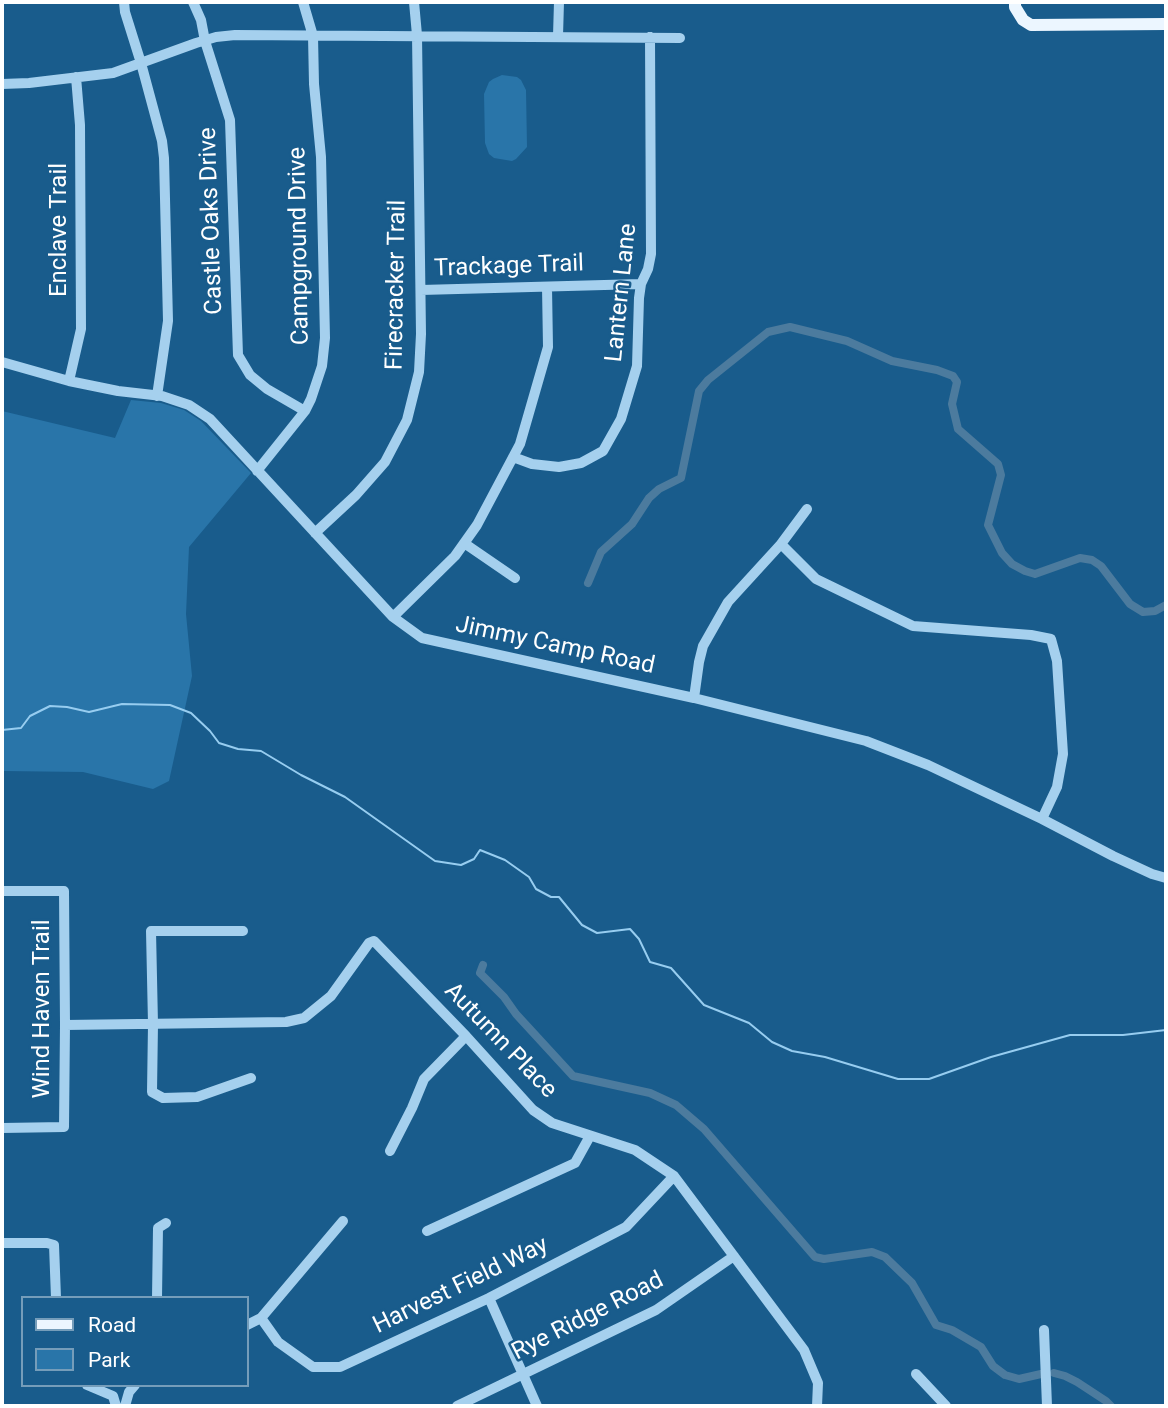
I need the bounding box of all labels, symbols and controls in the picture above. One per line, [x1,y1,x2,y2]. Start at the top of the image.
street label: Castle Oaks Drive [194,127,230,315]
street label: Campground Drive [284,147,316,345]
street label: Enclave Trail [46,163,74,297]
street label: Firecracker Trail [381,200,413,370]
street label: Lantern Lane [600,222,644,364]
street label: Trackage Trail [434,250,584,284]
street label: Jimmy Camp Road [453,611,657,681]
street label: Wind Haven Trail [29,919,57,1099]
street label: Autumn Place [438,977,562,1105]
street label: Harvest Field Way [369,1231,553,1341]
street label: Rye Ridge Road [507,1266,669,1368]
legend [21,1296,248,1387]
text: Road [88,1313,136,1337]
text: Park [88,1348,130,1372]

